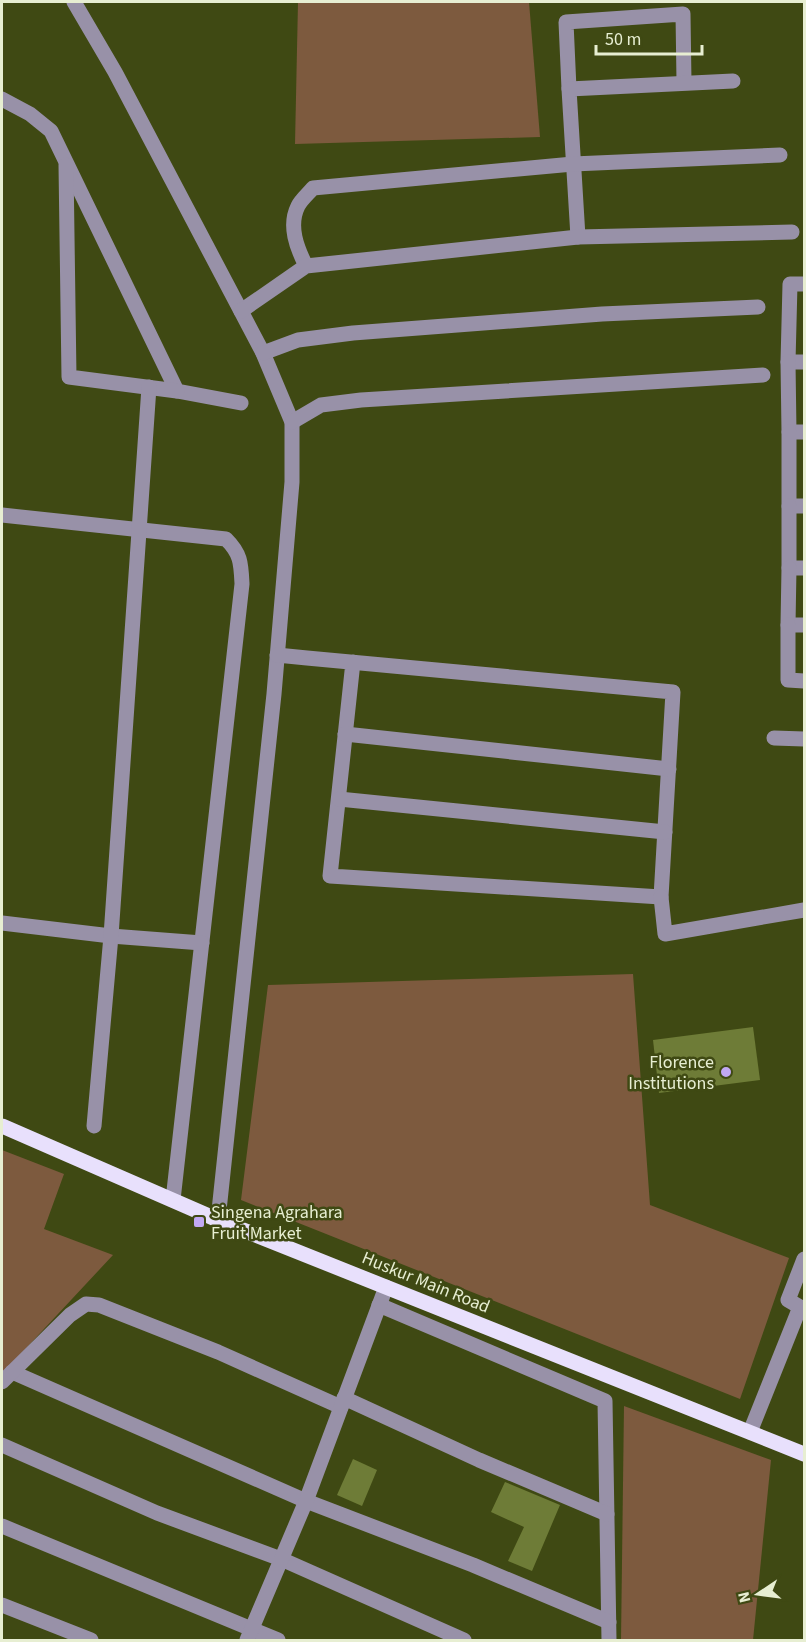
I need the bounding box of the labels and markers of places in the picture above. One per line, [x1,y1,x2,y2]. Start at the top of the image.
place label: Florence Institutions [628,1050,714,1096]
marker: Florence Institutions [719,1065,733,1079]
place label: Singena Agrahara Fruit Market [211,1200,343,1246]
marker: Singena Agrahara Fruit Market [192,1215,206,1229]

